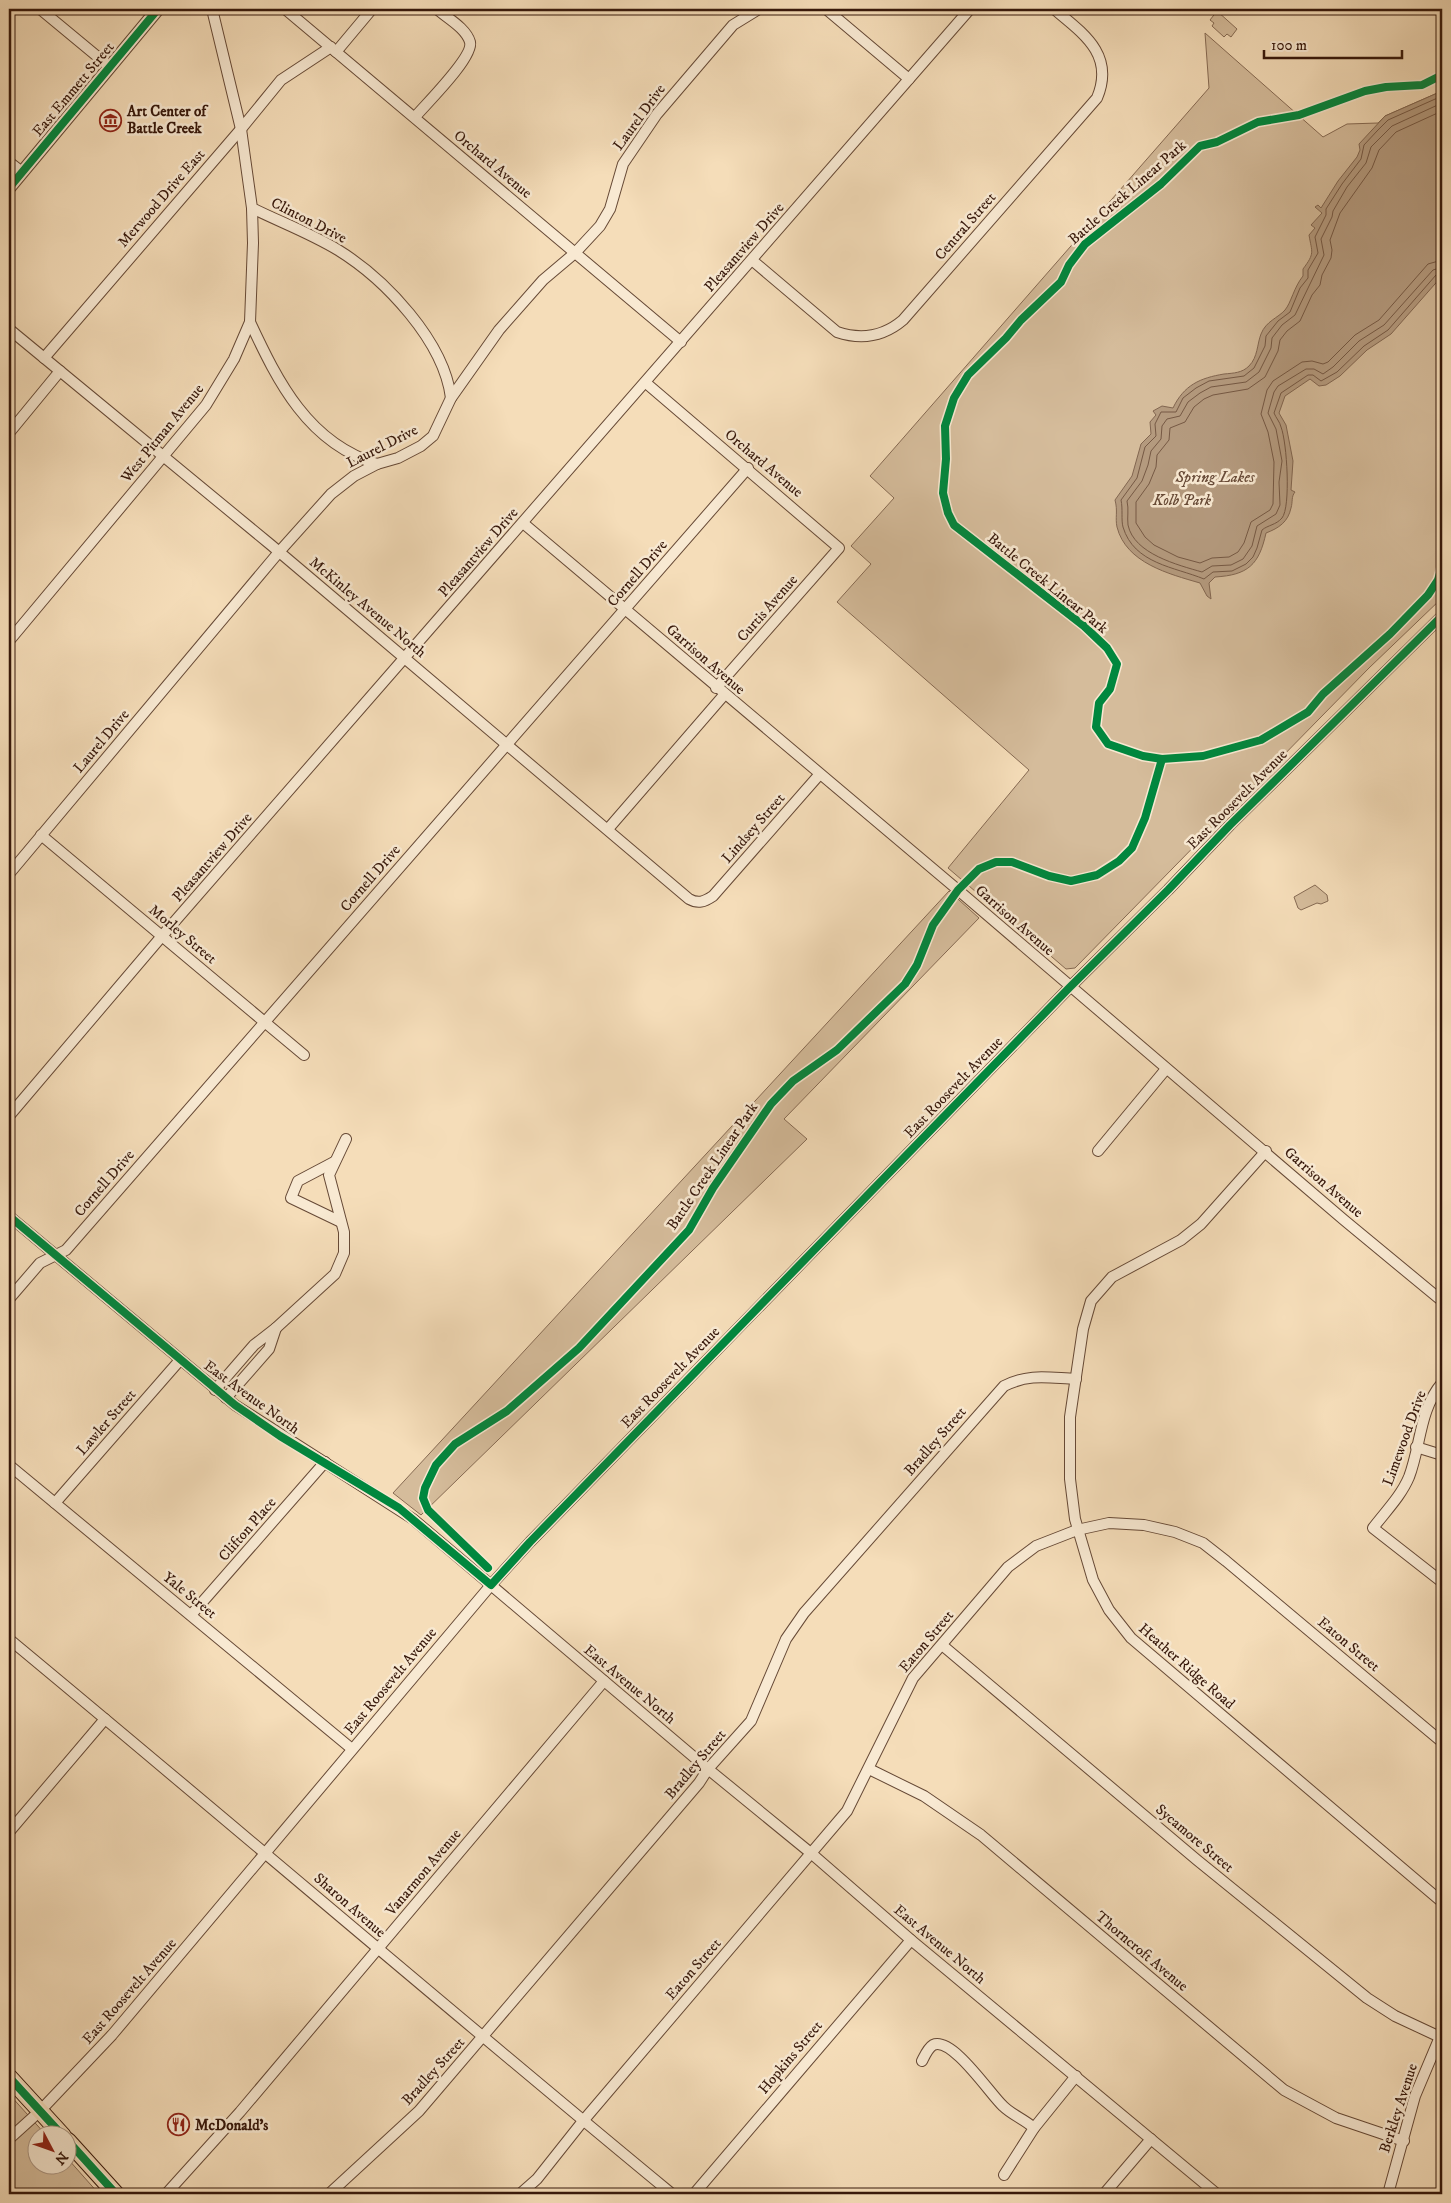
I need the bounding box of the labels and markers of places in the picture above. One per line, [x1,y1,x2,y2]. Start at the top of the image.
place label: Art Center of Battle Creek [126,102,209,138]
museum icon: Art Center of Battle Creek [99,108,123,132]
restaurant icon: McDonald's [167,2113,191,2137]
place label: McDonald's [195,2116,268,2135]

